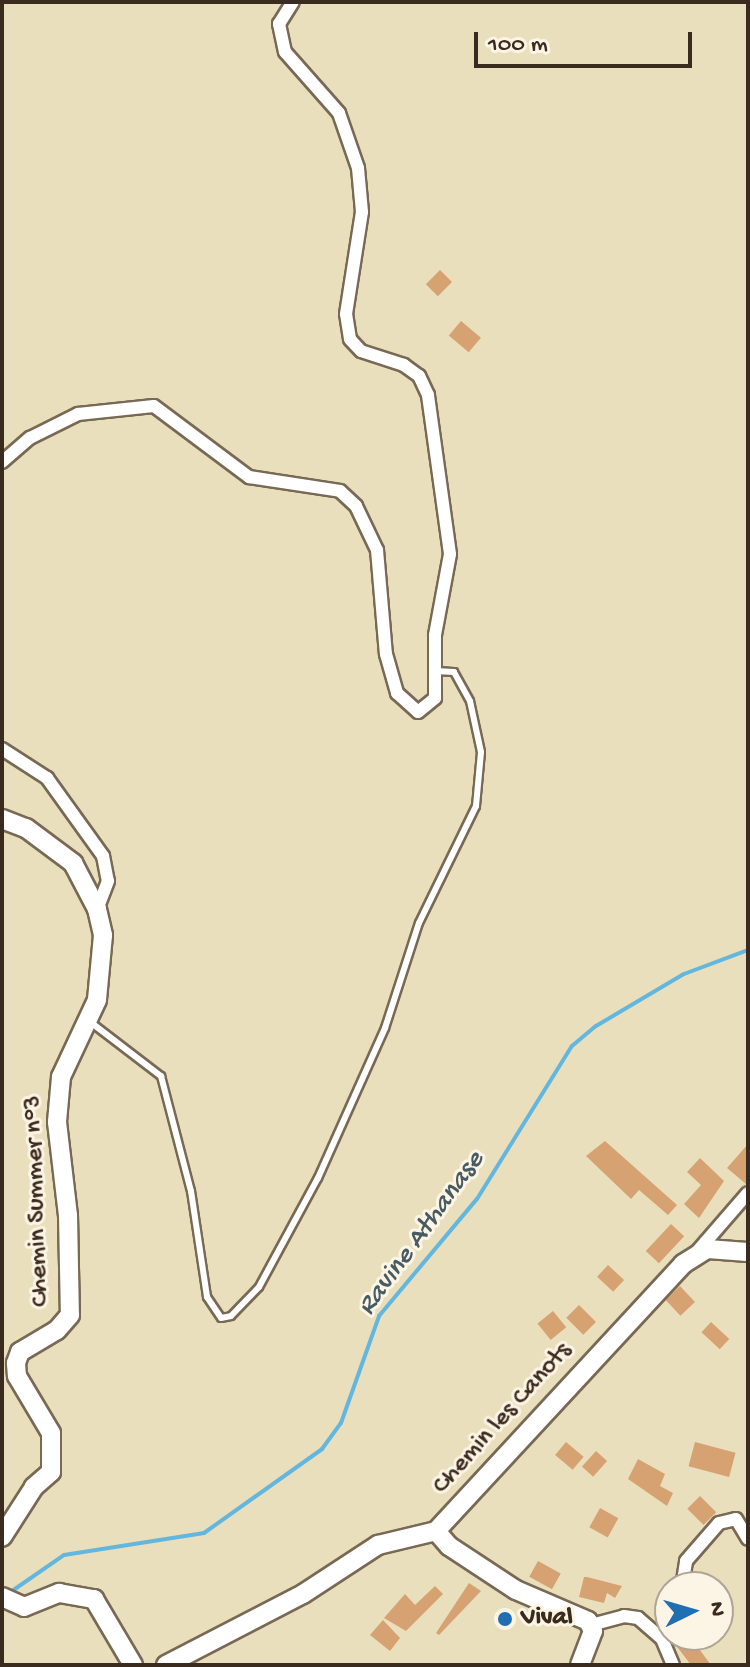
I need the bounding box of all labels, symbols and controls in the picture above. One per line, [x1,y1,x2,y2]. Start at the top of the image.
scale bar [478,16,696,66]
text: 100 m [488,31,548,60]
street label: Chemin Summer n°3 [19,1095,57,1307]
water label: Ravine Athanase [351,1145,493,1323]
street label: Chemin les Canots [427,1337,579,1501]
north arrow [654,1571,734,1651]
text: N [702,1601,729,1617]
place label: Vival [521,1603,573,1635]
marker: Vival [496,1610,514,1628]

